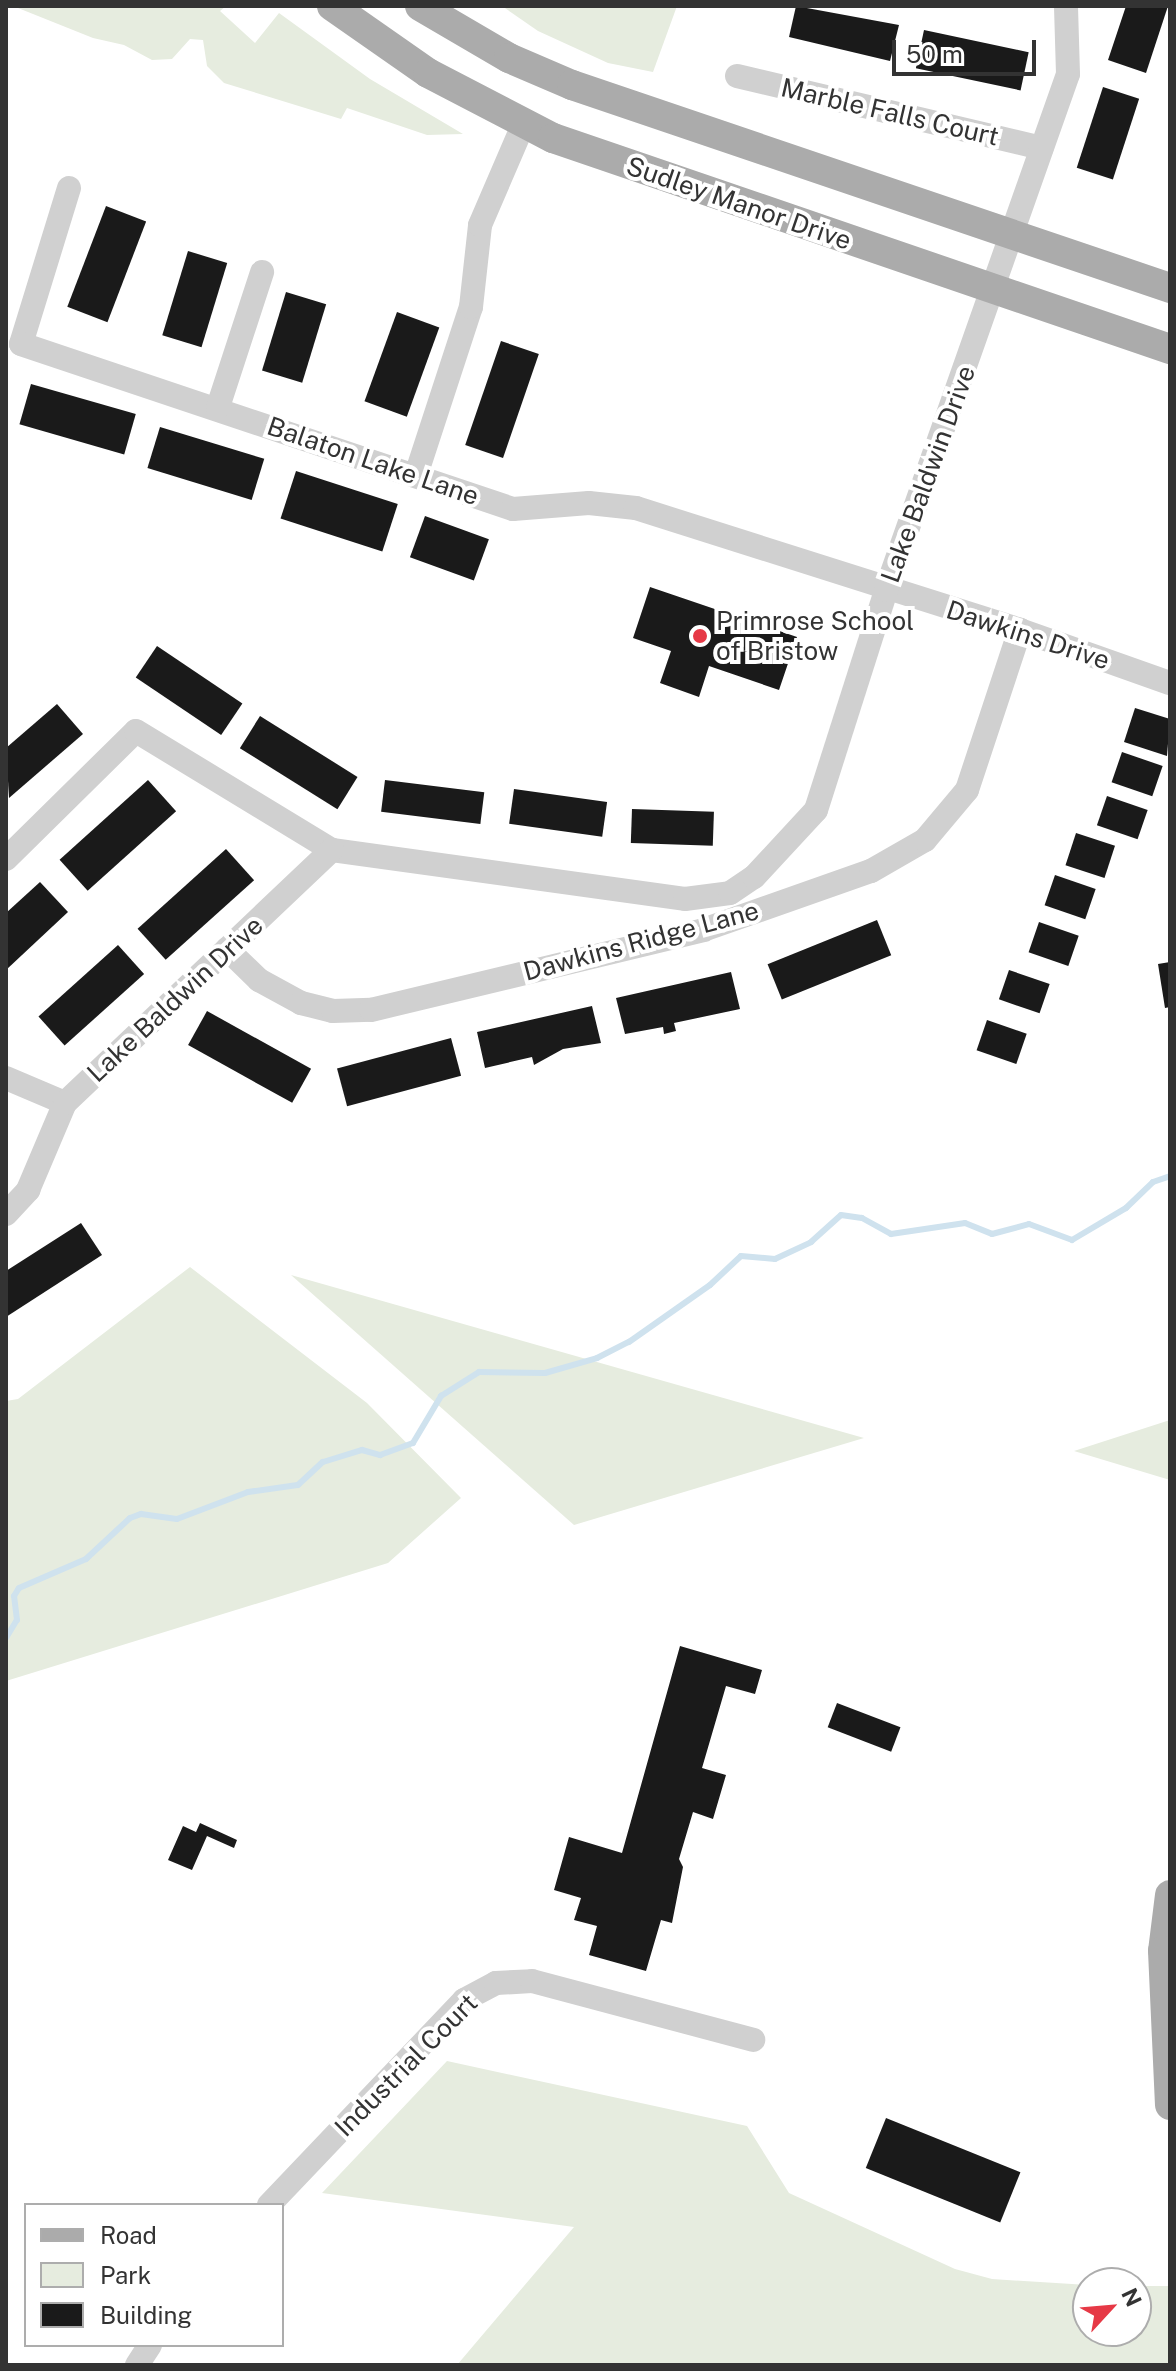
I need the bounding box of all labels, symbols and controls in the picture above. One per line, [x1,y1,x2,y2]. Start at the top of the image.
scale bar [896,24,1040,74]
text: 50 m [906,40,963,68]
street label: Marble Falls Court [778,72,1002,152]
street label: Sudley Manor Drive [622,150,856,256]
street label: Lake Baldwin Drive [874,361,982,587]
street label: Balaton Lake Lane [263,410,483,512]
street label: Dawkins Drive [942,594,1114,676]
place label: Primrose School of Bristow [716,605,914,666]
marker: Primrose School of Bristow [691,627,709,645]
street label: Dawkins Ridge Lane [520,895,762,987]
street label: Lake Baldwin Drive [81,910,269,1088]
street label: Industrial Court [328,1987,484,2143]
legend [24,2203,284,2347]
text: Road [100,2221,157,2249]
text: Park [100,2261,151,2289]
north arrow [1072,2267,1152,2347]
text: N [1116,2284,1147,2311]
text: Building [100,2301,192,2329]

